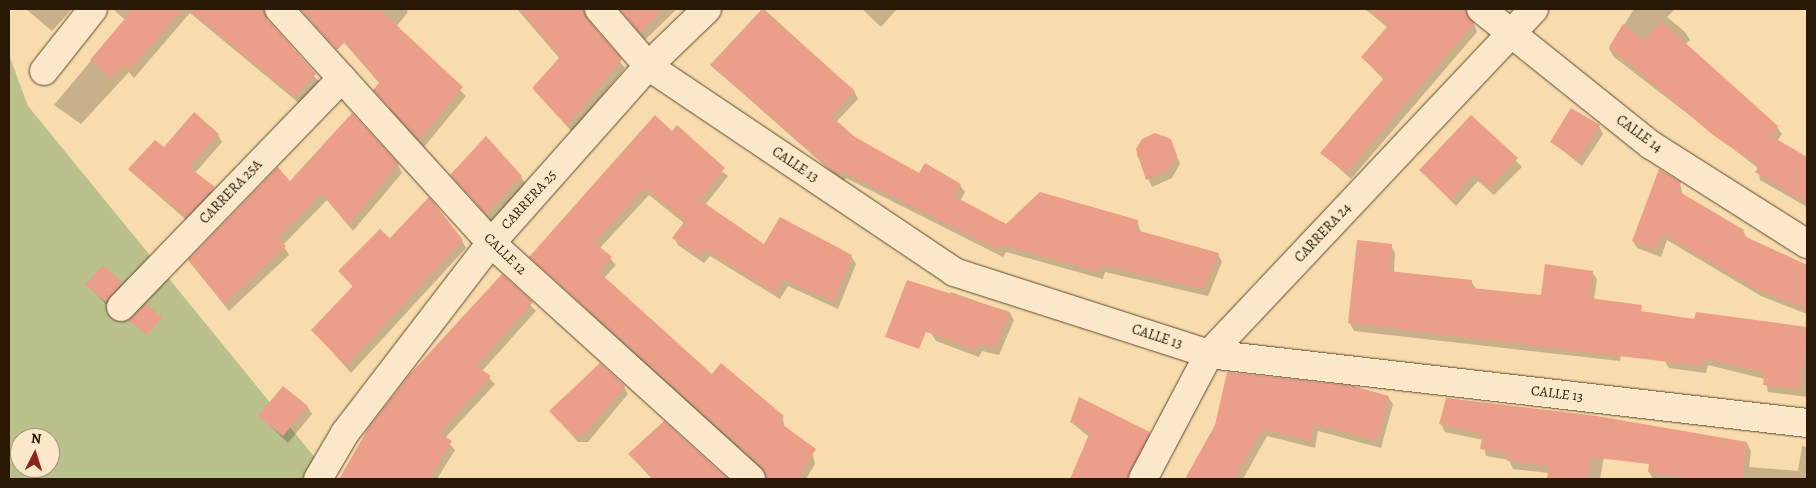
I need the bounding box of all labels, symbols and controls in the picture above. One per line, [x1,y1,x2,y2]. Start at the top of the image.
street label: CALLE 14 [1613,112,1665,156]
street label: CALLE 13 [769,143,821,187]
street label: CARRERA 25A [196,156,266,228]
street label: CARRERA 25 [498,167,560,233]
street label: CARRERA 24 [1291,200,1355,266]
street label: CALLE 12 [480,230,530,278]
street label: CALLE 13 [1130,321,1184,353]
street label: CALLE 13 [1530,382,1584,406]
north arrow [10,428,60,478]
text: N [30,429,42,448]

